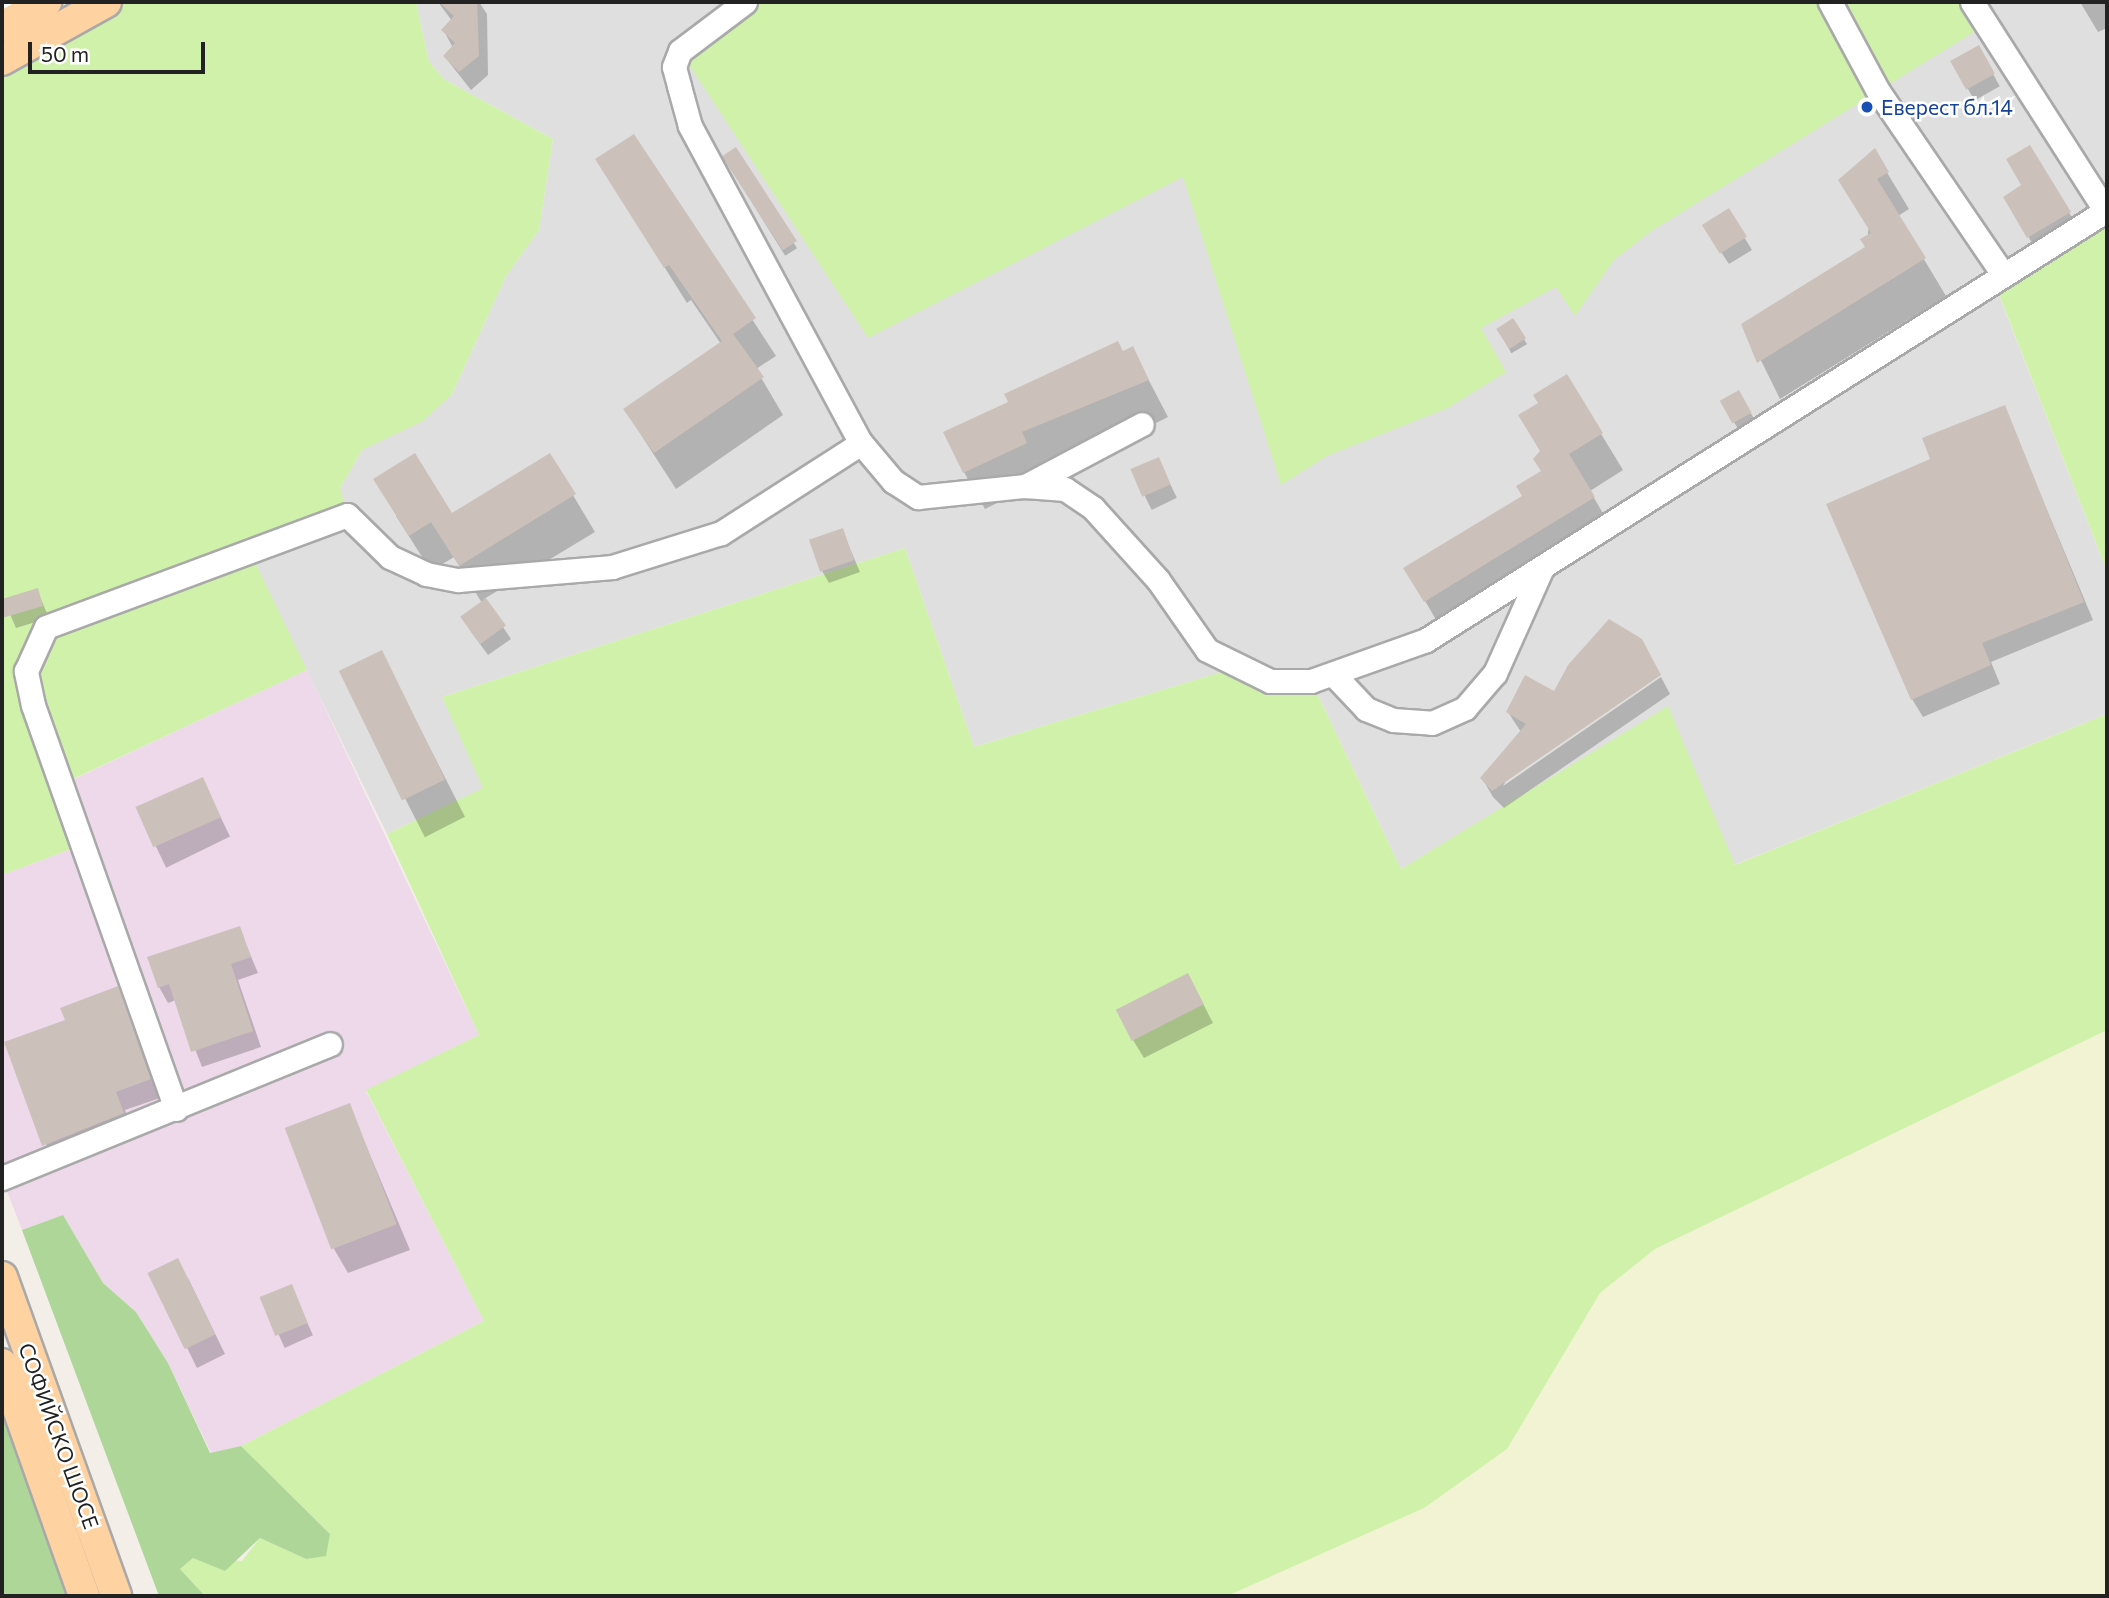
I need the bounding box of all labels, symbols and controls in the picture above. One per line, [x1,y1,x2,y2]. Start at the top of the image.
scale bar [32,28,208,72]
text: 50 m [41,41,89,66]
place label: Еверест бл.14 [1881,94,2013,120]
marker: Еверест бл.14 [1859,99,1875,115]
street label: СОФИЙСКО ШОСЕ [14,1340,104,1532]

